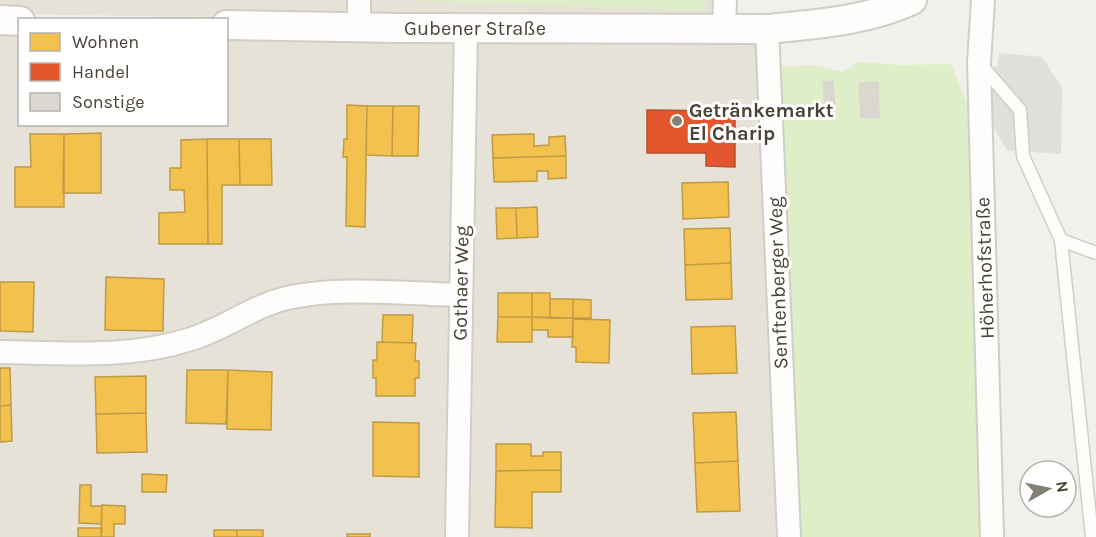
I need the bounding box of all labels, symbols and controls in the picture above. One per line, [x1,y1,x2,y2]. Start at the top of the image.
street label: Gubener Straße [404,17,546,40]
legend [18,18,228,126]
text: Wohnen [72,31,139,53]
text: Handel [72,61,130,83]
text: Sonstige [72,91,145,113]
place label: Getränkemarkt El Charip [689,99,834,145]
marker: Getränkemarkt El Charip [670,114,684,128]
street label: Senftenberger Weg [763,196,793,370]
street label: Höherhofstraße [971,197,999,339]
street label: Gothaer Weg [448,225,474,341]
north arrow [1018,459,1078,519]
text: N [1052,480,1073,494]

